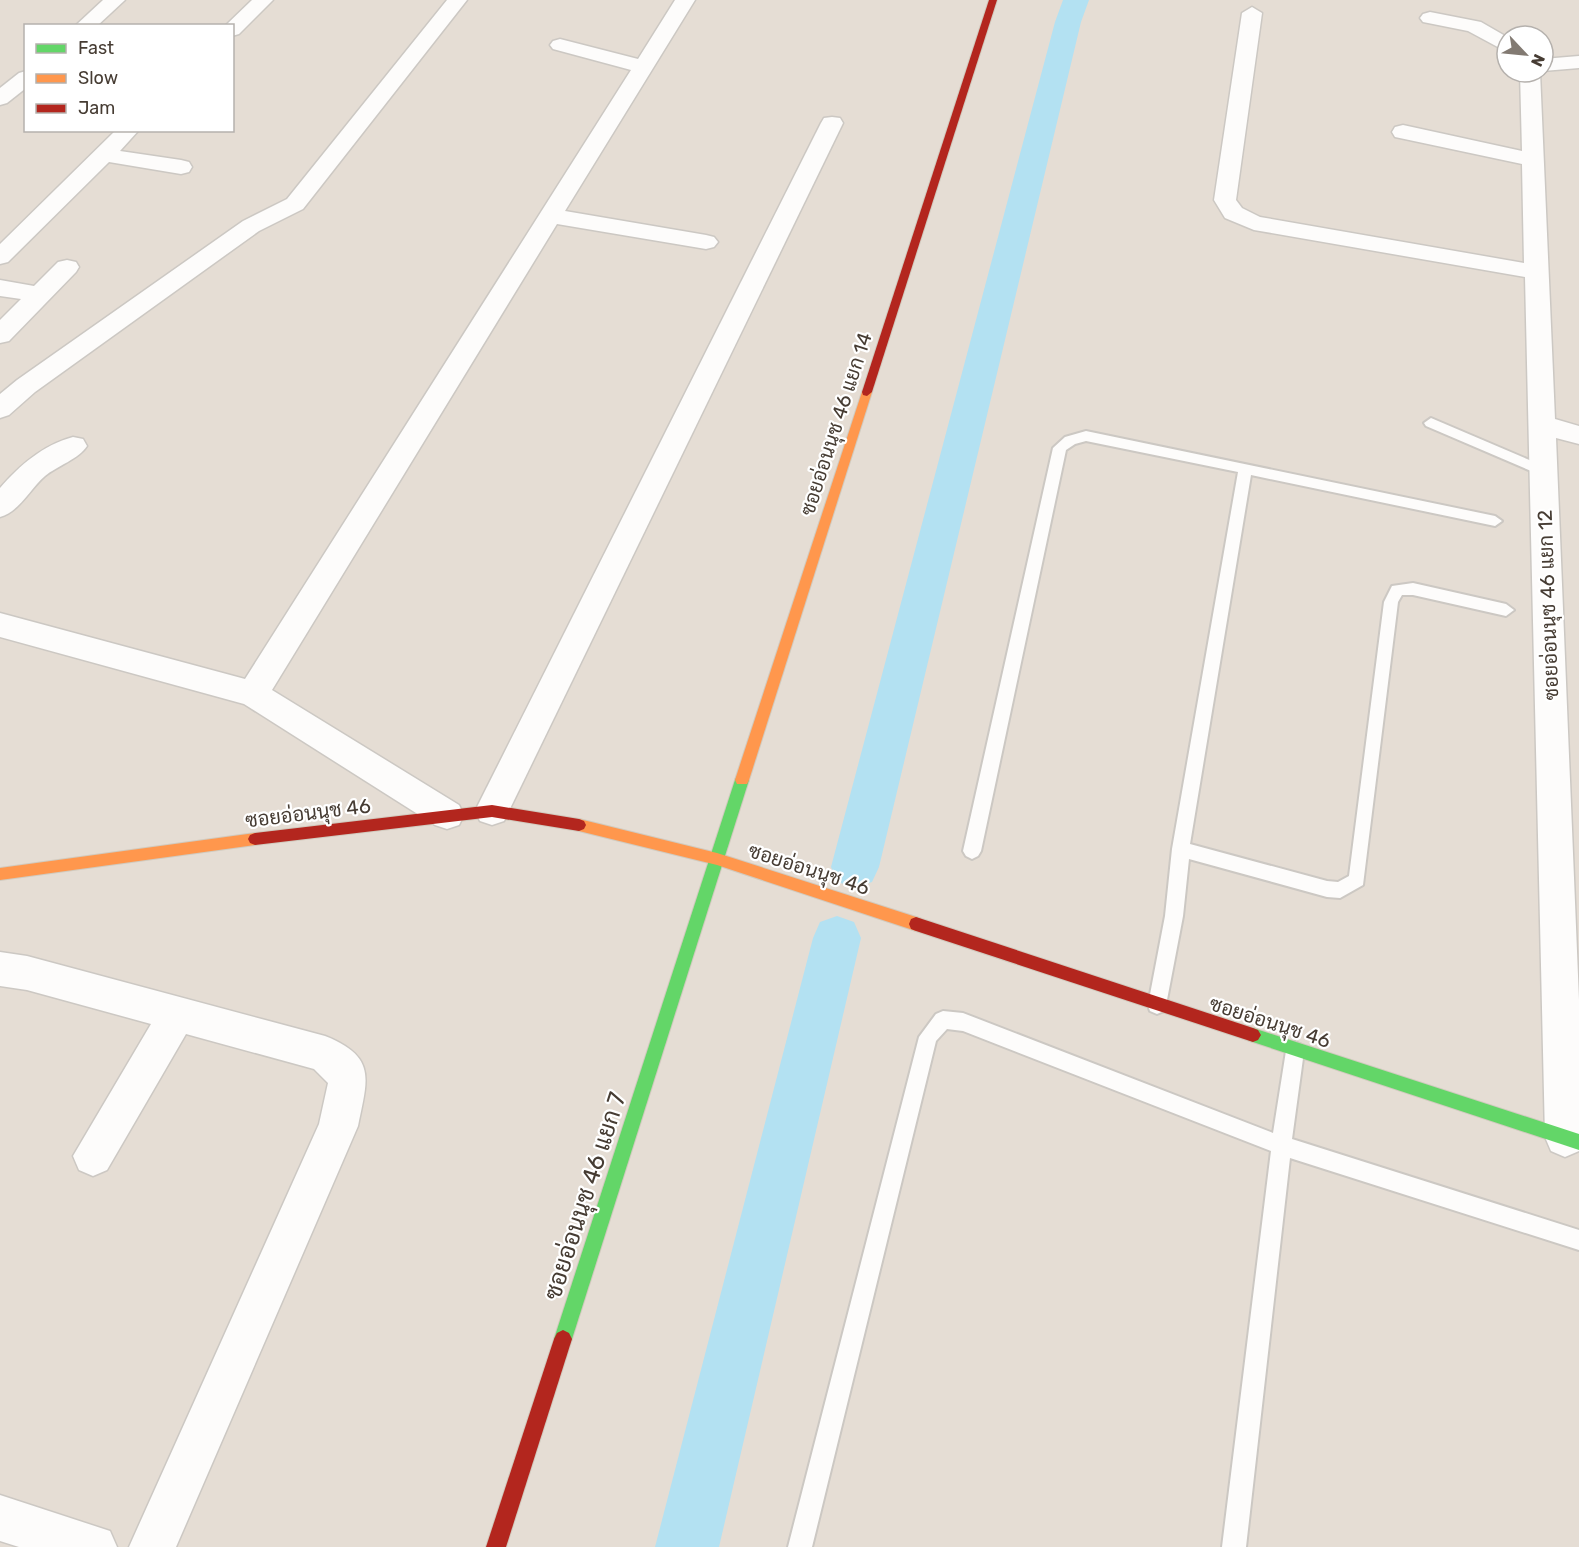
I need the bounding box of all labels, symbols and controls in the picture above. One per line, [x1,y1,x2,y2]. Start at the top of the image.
legend [24,24,234,132]
north arrow [1495,24,1555,84]
text: Fast [78,37,114,59]
text: N [1527,51,1549,70]
text: Slow [78,67,118,89]
text: Jam [78,97,115,119]
street label: ซอยอ่อนนุช 46 แยก 14 [795,329,879,519]
street label: ซอยอ่อนนุช 46 แยก 12 [1533,509,1565,701]
street label: ซอยอ่อนนุช 46 [244,793,372,835]
street label: ซอยอ่อนนุช 46 [745,838,873,902]
street label: ซอยอ่อนนุช 46 [1206,991,1334,1055]
street label: ซอยอ่อนนุช 46 แยก 7 [538,1089,634,1304]

